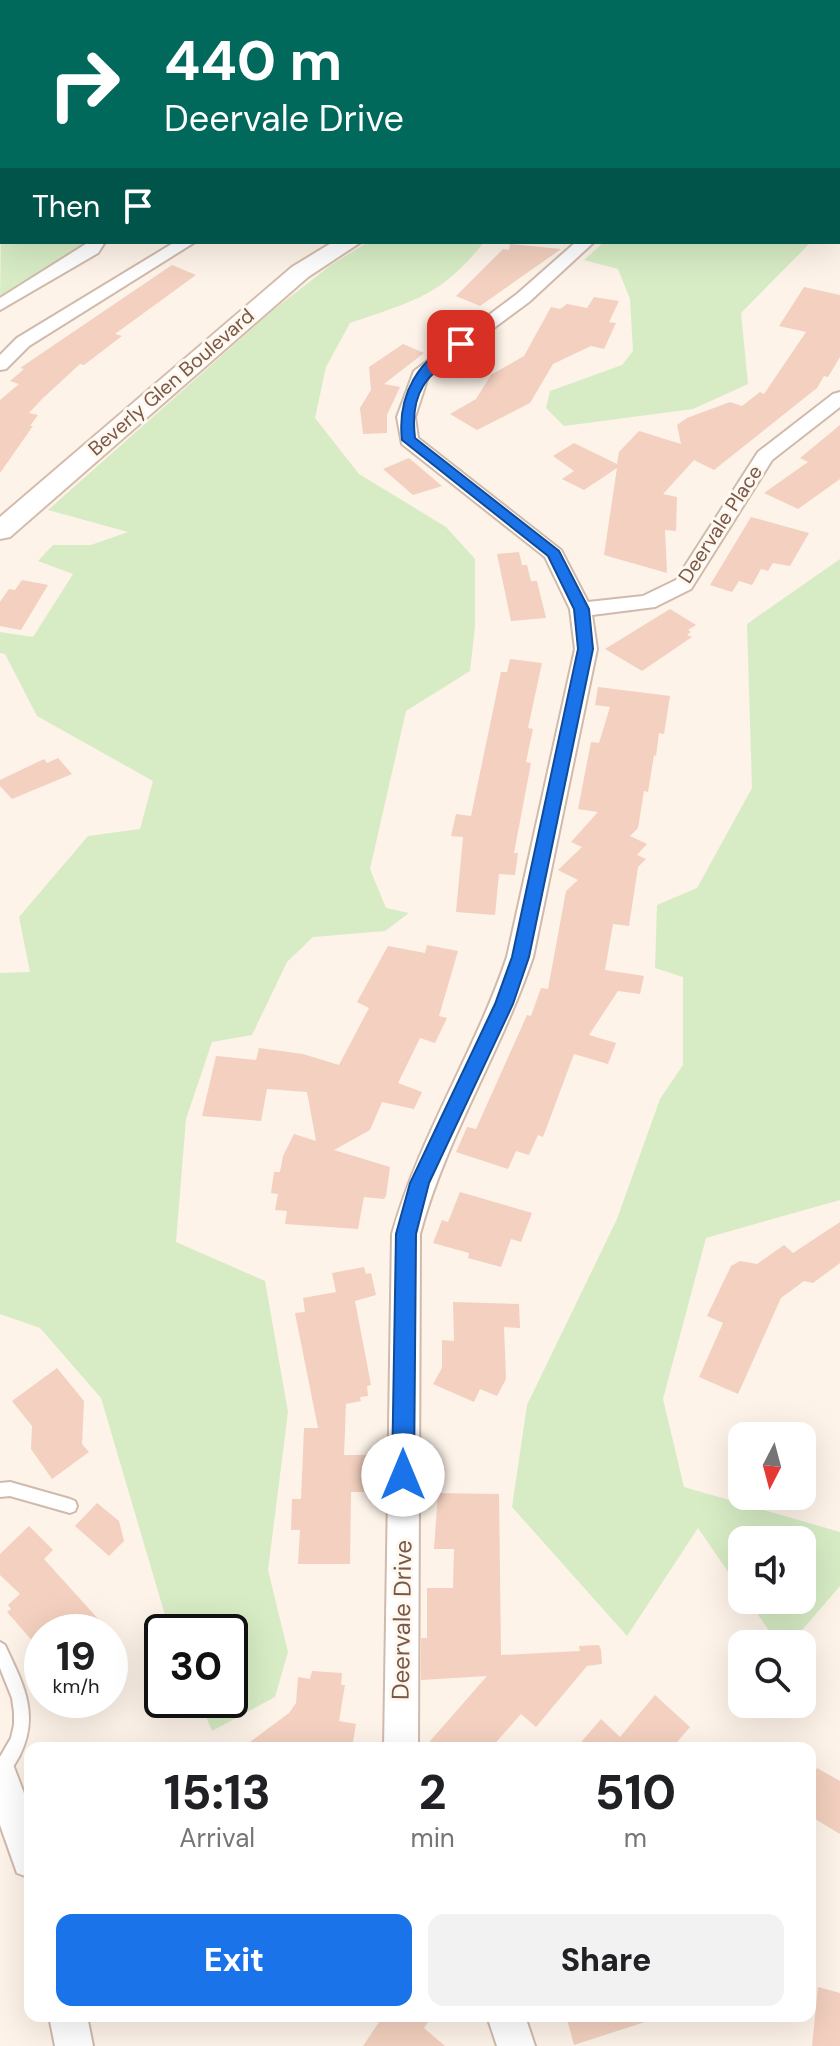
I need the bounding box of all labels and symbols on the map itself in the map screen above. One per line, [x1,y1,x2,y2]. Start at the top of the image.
street label: Beverly Glen Boulevard [83,303,259,461]
pin [427,310,495,378]
street label: Deervale Place [672,460,768,588]
north arrow [728,1422,816,1510]
position arrow [361,1433,445,1517]
street label: Deervale Drive [385,1540,418,1700]
speed limit sign: 30 [144,1614,248,1718]

